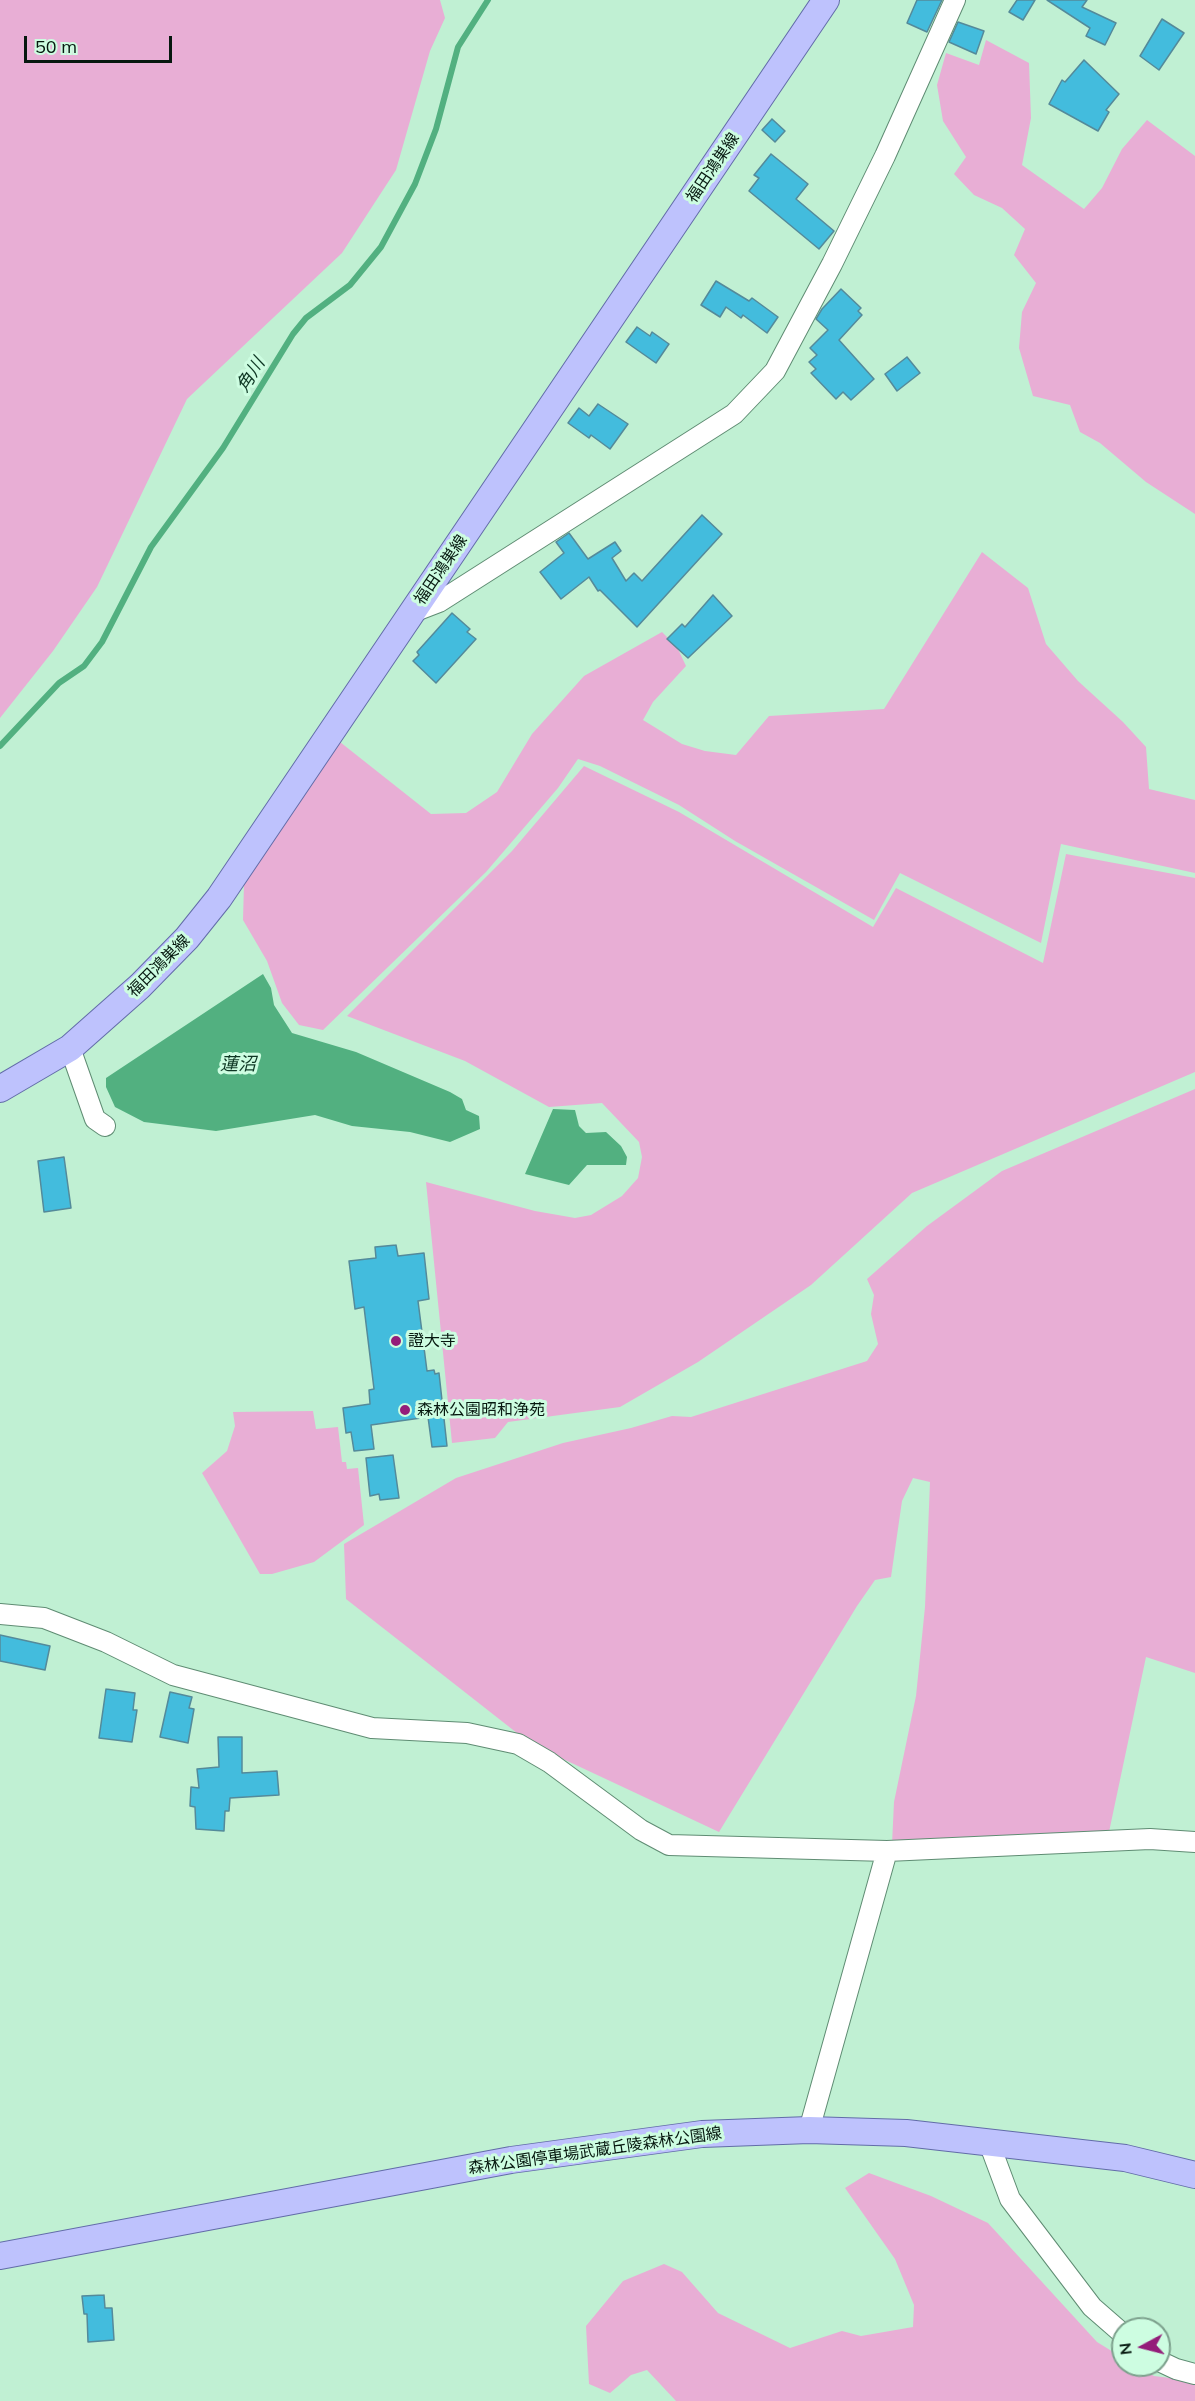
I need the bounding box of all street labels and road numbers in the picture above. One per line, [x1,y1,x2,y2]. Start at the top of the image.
street label: 福田鴻巣線 [683,129,743,207]
street label: 福田鴻巣線 [411,531,471,609]
street label: 福田鴻巣線 [124,931,194,1001]
street label: 森林公園停車場武蔵丘陵森林公園線 [467,2124,723,2178]

